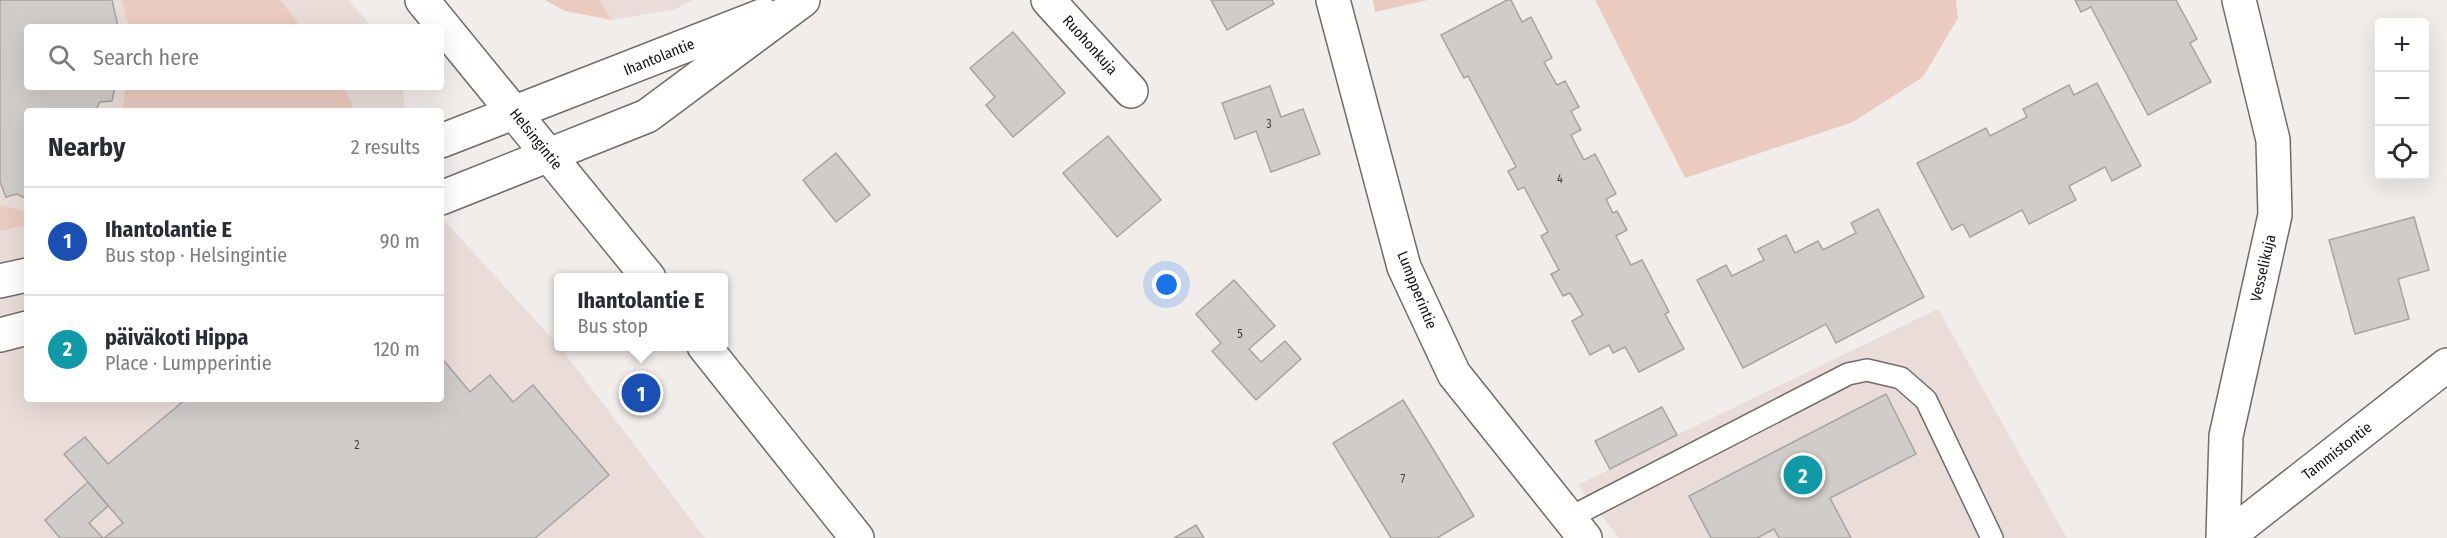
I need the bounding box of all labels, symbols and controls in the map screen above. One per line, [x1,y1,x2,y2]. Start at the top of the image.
street label: Ruohonkuja [1059,12,1121,78]
map controls [2375,18,2429,180]
button: + [2375,18,2429,72]
search box [24,24,444,90]
street label: Ihantolantie [621,35,697,79]
icon: search [45,41,78,74]
text: Search here [93,44,199,71]
button: − [2375,72,2429,126]
street label: Helsingintie [506,105,566,173]
house number: 3 [1266,117,1272,131]
button: locate [2375,126,2429,180]
text: Nearby [48,132,125,163]
text: 2 results [351,135,420,159]
house number: 4 [1557,172,1563,186]
text: Ihantolantie E [105,216,232,243]
text: 1 [63,229,72,253]
text: 90 m [380,229,420,253]
street label: Vesselikuja [2247,233,2279,303]
text: Bus stop · Helsingintie [105,243,287,267]
street label: Lumpperintie [1393,249,1441,331]
your location [1152,270,1181,299]
popup [554,273,728,351]
text: Ihantolantie E [578,287,704,314]
text: Bus stop [578,314,648,338]
text: päiväkoti Hippa [105,324,249,351]
house number: 5 [1237,327,1243,341]
text: 2 [63,337,72,361]
text: 120 m [373,337,420,361]
text: Place · Lumpperintie [105,351,272,375]
pin: 1 [622,370,660,416]
street label: Tammistontie [2299,418,2375,484]
house number: 2 [354,438,360,452]
pin: 2 [1784,452,1822,498]
house number: 7 [1401,472,1406,486]

